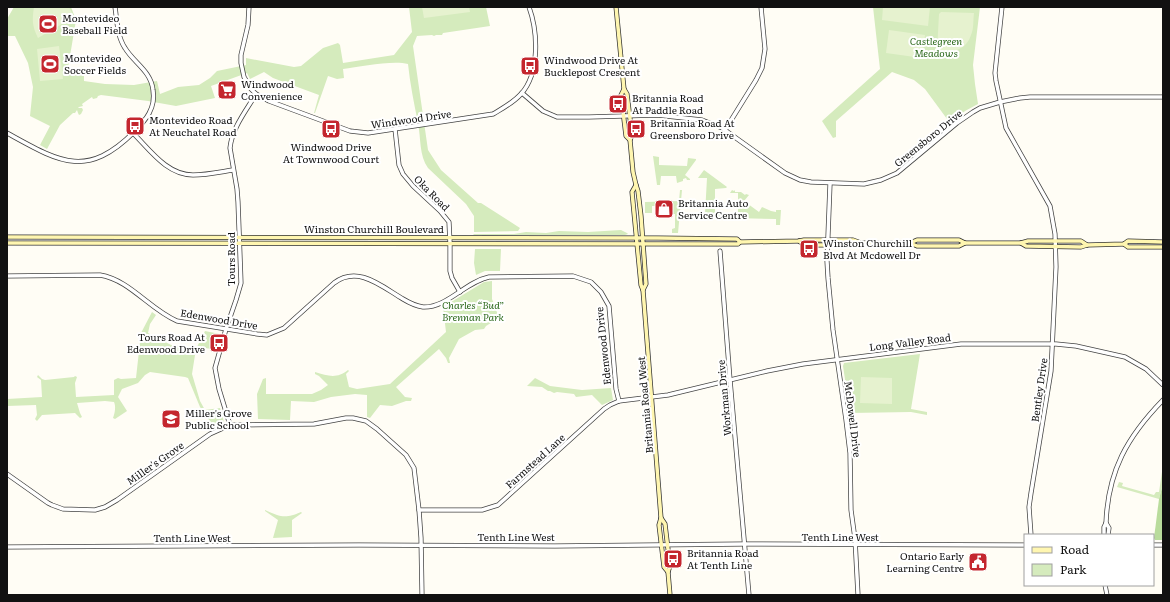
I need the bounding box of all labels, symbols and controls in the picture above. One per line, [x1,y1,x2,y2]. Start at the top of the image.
place label: Montevideo Baseball Field [62,10,127,37]
sports icon: Montevideo Baseball Field [37,13,59,35]
park label: Castlegreen Meadows [910,33,962,60]
place label: Montevideo Soccer Fields [64,50,126,77]
place label: Windwood Drive At Bucklepost Crescent [544,52,640,79]
sports icon: Montevideo Soccer Fields [39,53,61,75]
bus stop icon: Windwood Drive At Bucklepost Crescent [519,55,541,77]
place label: Windwood Convenience [241,76,302,103]
supermarket icon: Windwood Convenience [216,79,238,101]
place label: Britannia Road At Paddle Road [632,90,704,117]
bus stop icon: Britannia Road At Paddle Road [607,93,629,115]
street label: Windwood Drive [370,105,452,132]
street label: Greensboro Drive [890,105,965,170]
place label: Montevideo Road At Neuchatel Road [149,112,237,139]
bus stop icon: Montevideo Road At Neuchatel Road [124,115,146,137]
place label: Britannia Road At Greensboro Drive [650,115,735,142]
bus stop icon: Windwood Drive At Townwood Court [320,118,342,140]
bus stop icon: Britannia Road At Greensboro Drive [625,118,647,140]
place label: Windwood Drive At Townwood Court [283,139,379,166]
street label: Oka Road [411,171,454,214]
place label: Britannia Auto Service Centre [678,195,748,222]
shop icon: Britannia Auto Service Centre [653,198,675,220]
street label: Winston Churchill Boulevard [304,221,444,236]
street label: Tours Road [223,232,238,286]
place label: Winston Churchill Blvd At Mcdowell Dr [823,235,921,262]
bus stop icon: Winston Churchill Blvd At Mcdowell Dr [798,238,820,260]
park label: Charles “Bud” Brennan Park [442,297,504,324]
street label: Edenwood Drive [179,304,259,333]
street label: Edenwood Drive [591,306,614,386]
place label: Tours Road At Edenwood Drive [127,329,205,356]
street label: Long Valley Road [868,329,952,354]
bus stop icon: Tours Road At Edenwood Drive [208,332,230,354]
street label: Britannia Road West [633,356,656,454]
street label: Bentley Drive [1027,357,1050,423]
street label: Workman Drive [713,359,734,437]
street label: McDowell Drive [841,380,866,458]
place label: Miller's Grove Public School [185,405,252,432]
school or university icon: Miller's Grove Public School [160,408,182,430]
street label: Farmstead Lane [501,430,568,492]
street label: Miller's Grove [123,437,186,488]
street label: Tenth Line West [477,529,555,544]
street label: Tenth Line West [801,529,879,544]
street label: Tenth Line West [153,530,231,545]
legend [1024,534,1154,586]
text: Road [1060,540,1090,558]
place label: Britannia Road At Tenth Line [687,545,759,572]
bus stop icon: Britannia Road At Tenth Line [662,548,684,570]
place label: Ontario Early Learning Centre [886,548,964,575]
public building icon: Ontario Early Learning Centre [967,551,989,573]
text: Park [1060,560,1087,578]

